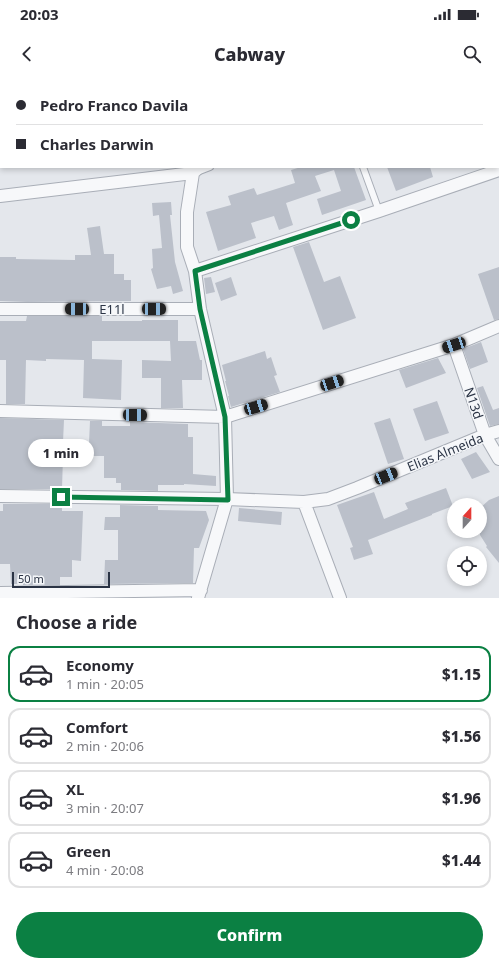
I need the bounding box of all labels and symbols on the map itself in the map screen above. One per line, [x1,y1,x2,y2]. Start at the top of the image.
route start [342,211,360,229]
street label: E11l [99,300,125,318]
car [65,303,89,315]
car [142,303,166,315]
car [441,336,467,354]
car [319,374,345,392]
street label: N13d [460,385,488,421]
car [243,398,269,416]
car [123,409,147,421]
street label: Elias Almeida [404,429,486,475]
callout: 1 min [28,439,94,467]
car [373,466,399,486]
route end [52,488,70,506]
north arrow [447,498,487,538]
scale bar [12,570,110,589]

